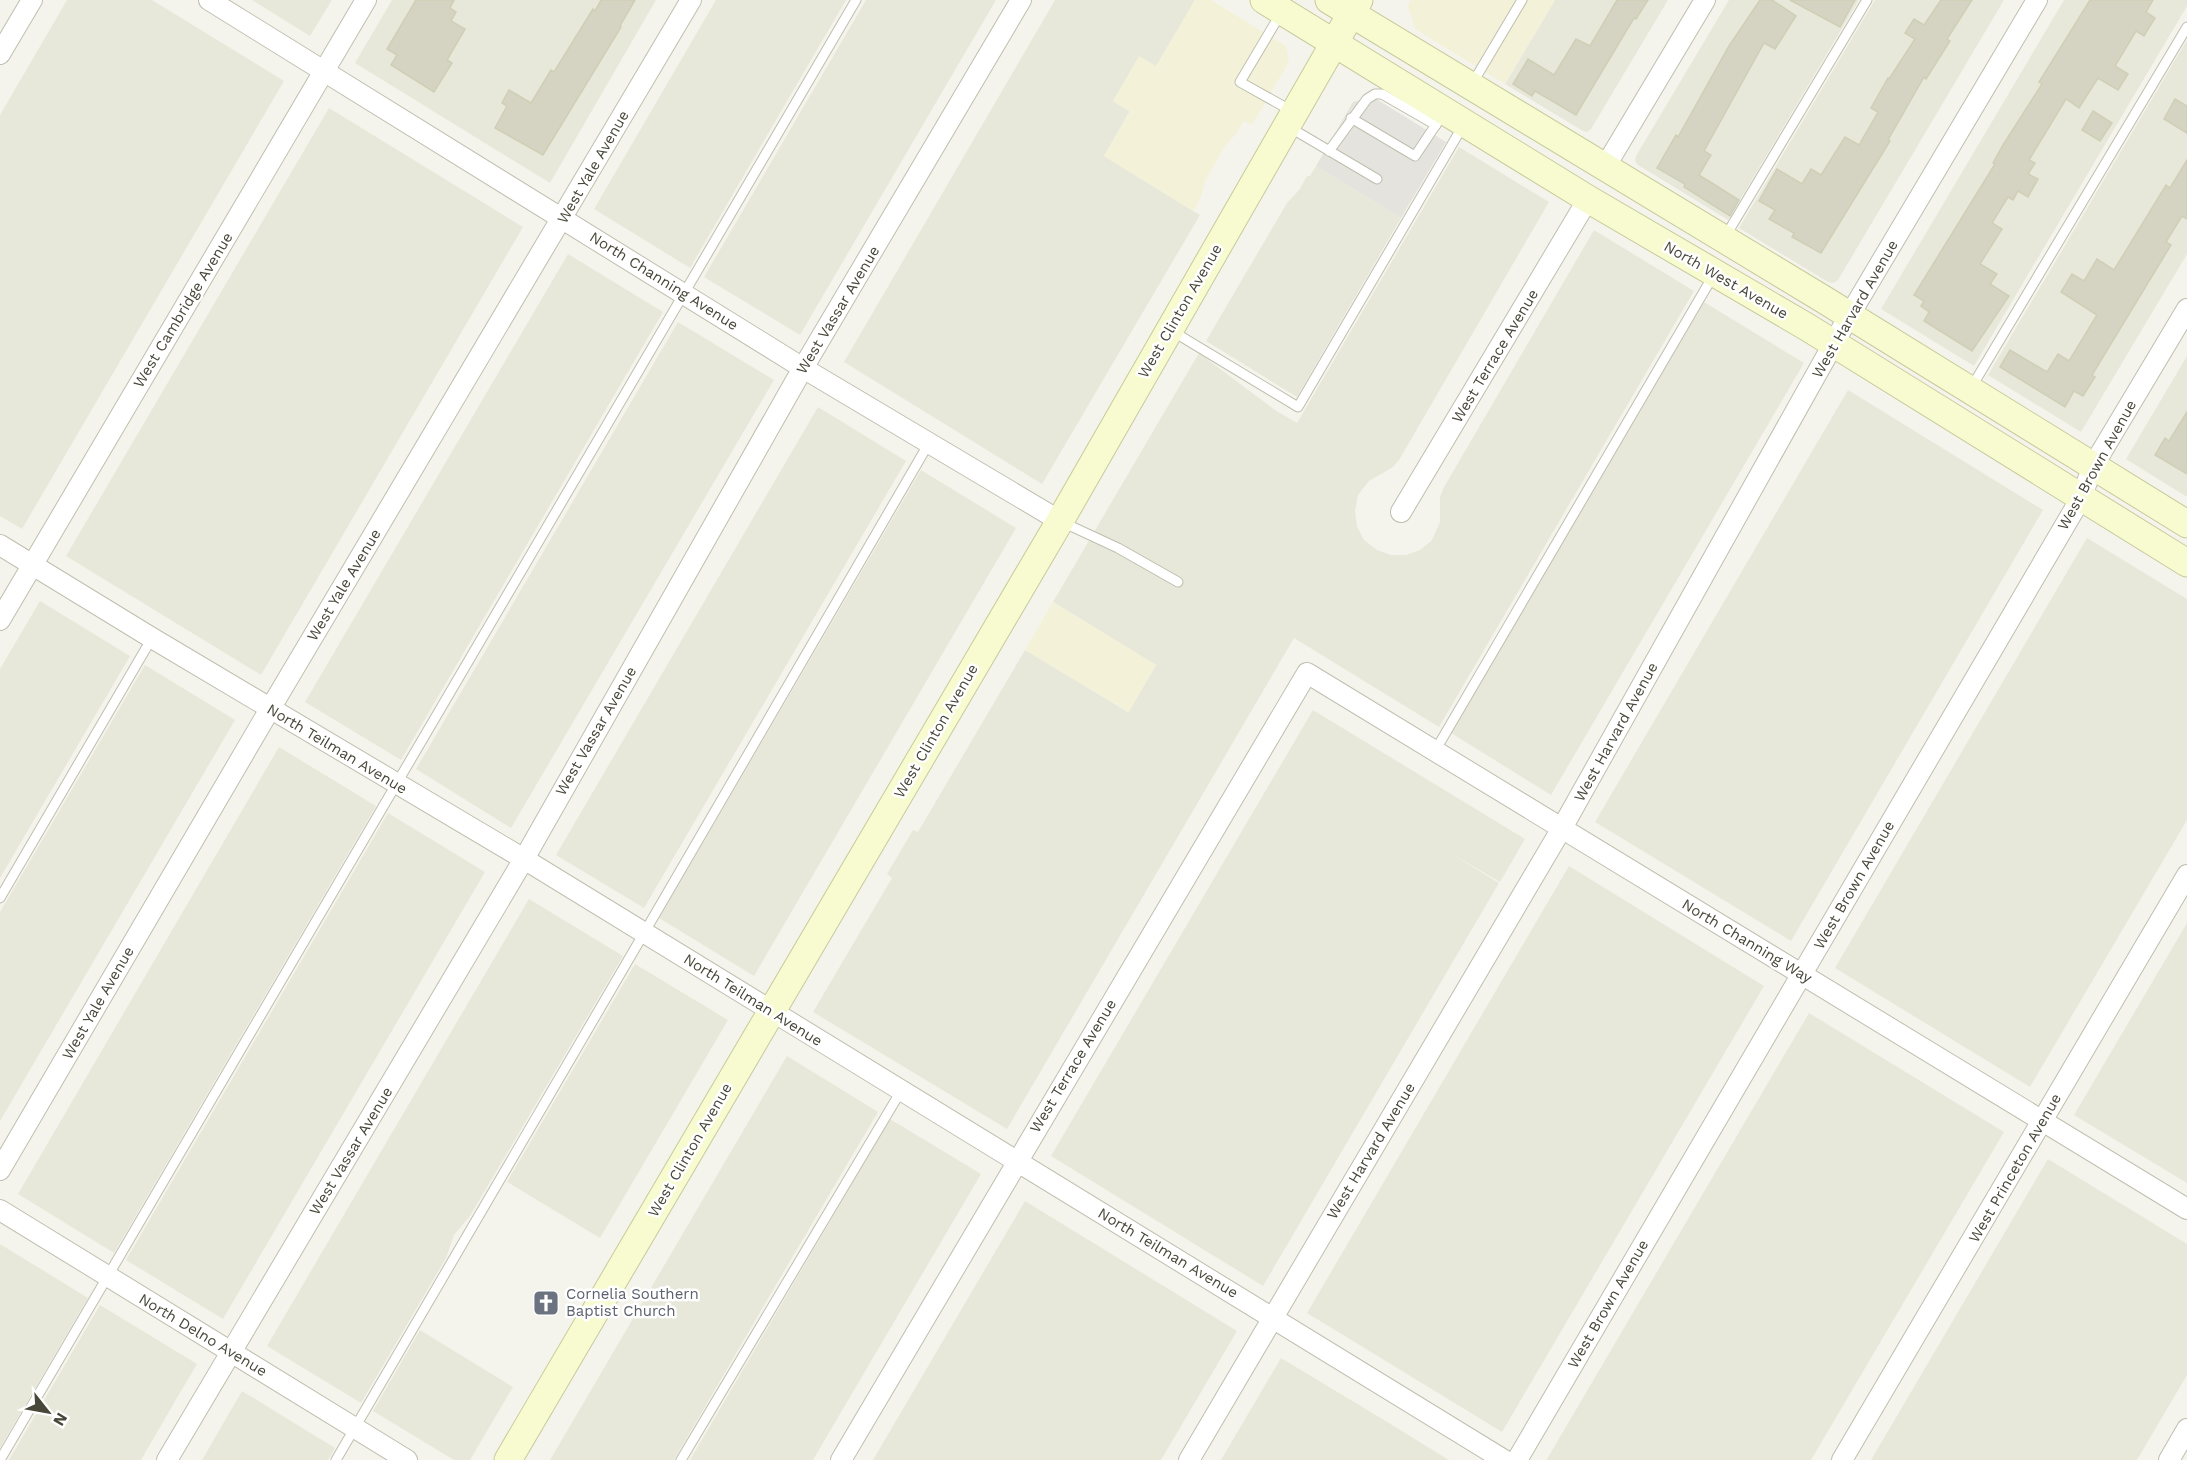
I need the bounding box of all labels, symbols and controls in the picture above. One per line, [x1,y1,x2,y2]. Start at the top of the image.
street label: West Yale Avenue [553,107,633,227]
street label: North Channing Avenue [586,228,742,334]
street label: West Cambridge Avenue [129,229,237,391]
street label: North West Avenue [1661,237,1791,323]
street label: West Harvard Avenue [1808,237,1902,381]
street label: West Clinton Avenue [1134,241,1226,381]
street label: West Vassar Avenue [793,243,883,377]
street label: West Terrace Avenue [1448,286,1542,426]
street label: West Brown Avenue [2054,397,2140,533]
street label: West Yale Avenue [303,526,385,644]
street label: West Harvard Avenue [1570,659,1662,805]
street label: West Clinton Avenue [890,661,982,801]
street label: West Vassar Avenue [552,663,640,799]
street label: North Teilman Avenue [264,700,410,798]
street label: West Brown Avenue [1810,817,1898,953]
street label: North Channing Way [1679,895,1815,987]
street label: West Yale Avenue [58,943,138,1063]
street label: North Teilman Avenue [680,950,826,1050]
street label: West Terrace Avenue [1026,996,1120,1136]
street label: West Harvard Avenue [1323,1079,1419,1223]
street label: West Clinton Avenue [644,1080,736,1220]
street label: West Vassar Avenue [306,1084,396,1218]
street label: West Princeton Avenue [1965,1090,2065,1246]
street label: North Teilman Avenue [1095,1204,1241,1302]
street label: West Brown Avenue [1564,1236,1652,1372]
place label: Cornelia Southern Baptist Church [566,1285,699,1320]
church icon: Cornelia Southern Baptist Church [531,1288,561,1318]
street label: North Delno Avenue [136,1290,270,1380]
north arrow [18,1382,78,1442]
text: N [49,1409,72,1429]

